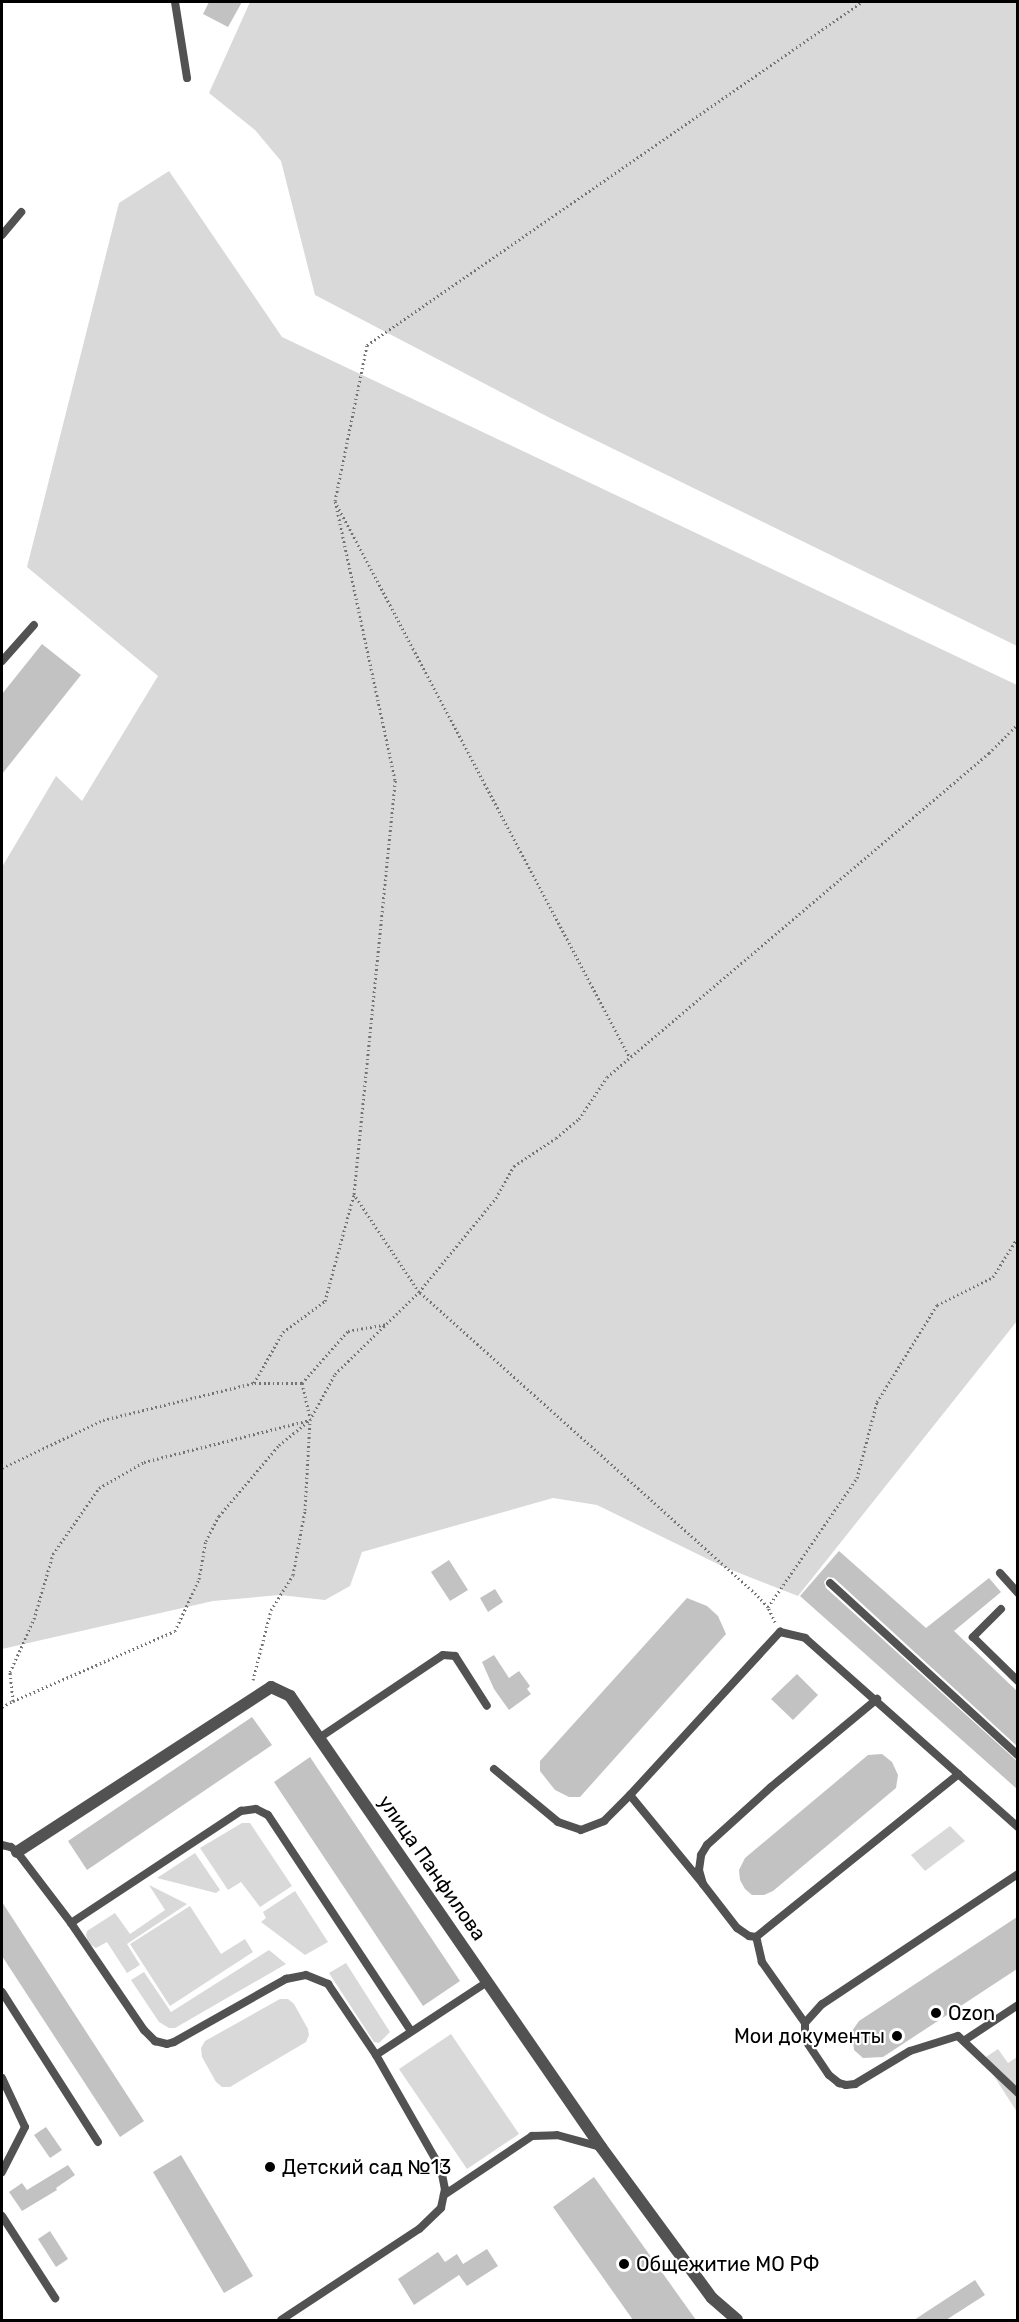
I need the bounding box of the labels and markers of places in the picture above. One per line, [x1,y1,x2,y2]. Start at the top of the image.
place label: Ozon [948,2001,995,2025]
marker: Ozon [929,2006,943,2020]
place label: Мои документы [734,2024,885,2048]
marker: Мои документы [890,2029,904,2043]
place label: Детский сад №13 [282,2155,451,2179]
marker: Детский сад №13 [263,2160,277,2174]
place label: Общежитие МО РФ [636,2252,820,2276]
marker: Общежитие МО РФ [617,2257,631,2271]

